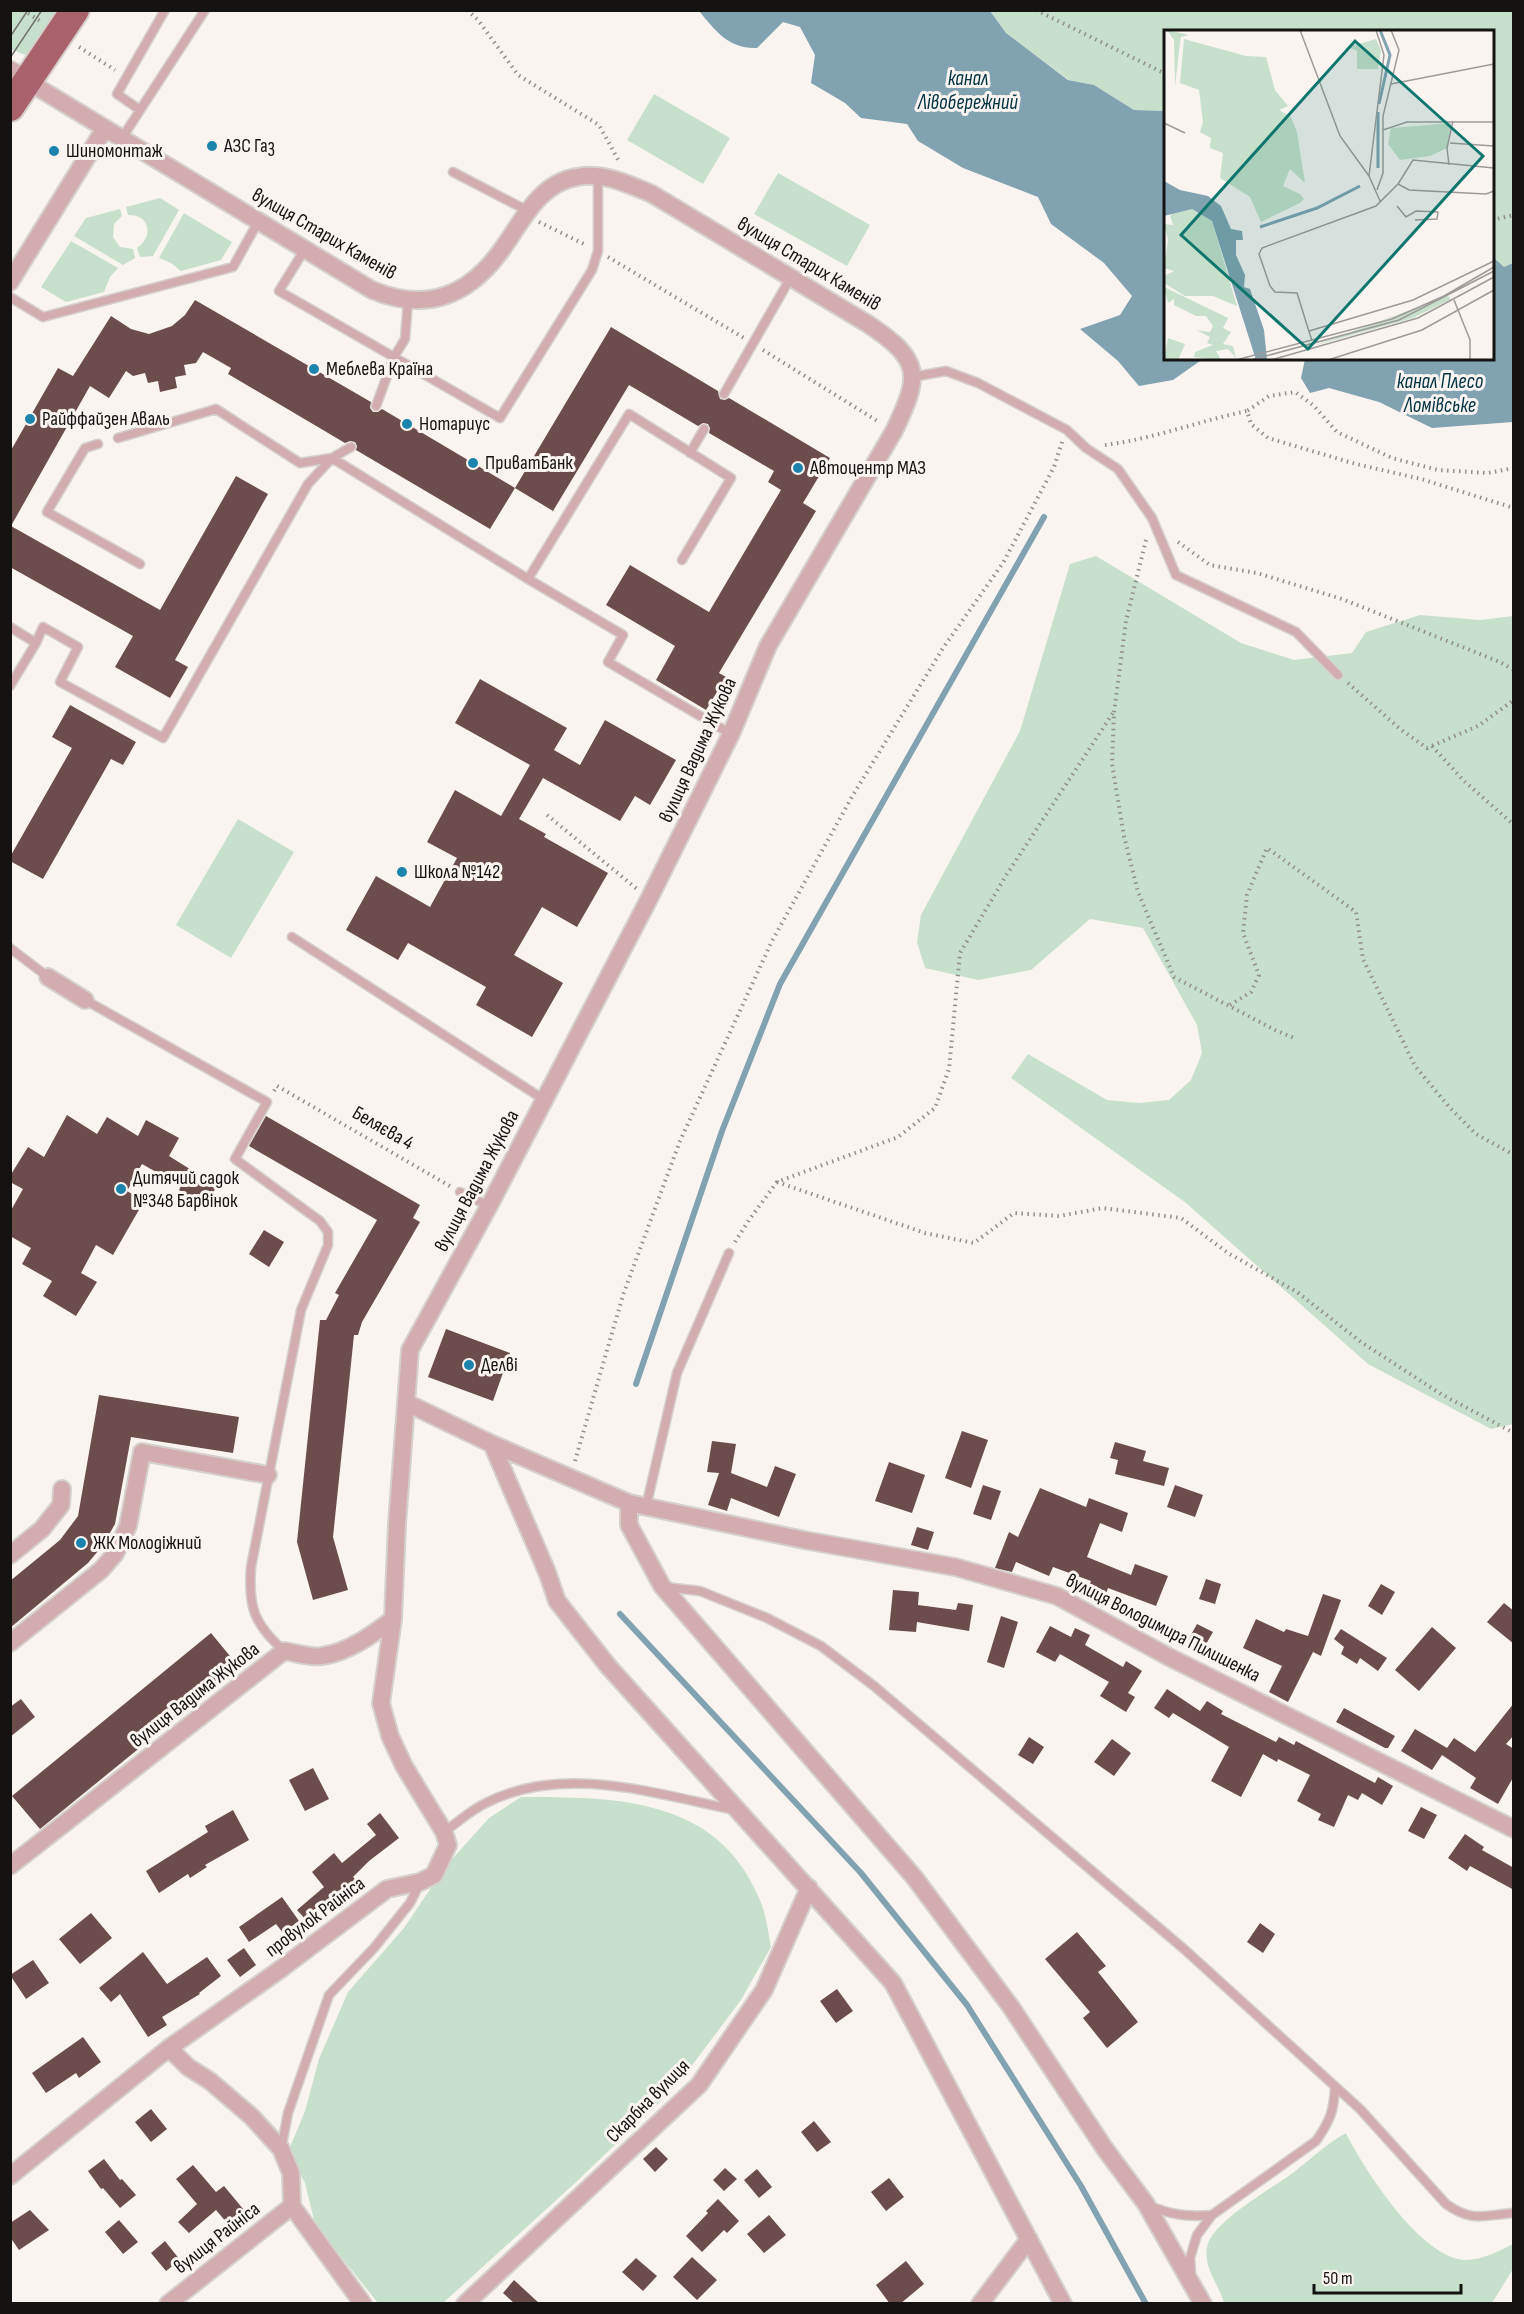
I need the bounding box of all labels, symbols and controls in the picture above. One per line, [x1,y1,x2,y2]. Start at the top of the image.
inset map [1164,30,1494,360]
water label: канал Лівобережний [917,66,1018,115]
place label: АЗС Газ [223,134,275,158]
place label: Шиномонтаж [66,139,163,163]
marker: АЗС Газ [205,139,219,153]
marker: Шиномонтаж [47,144,61,158]
street label: вулиця Старих Каменів [247,183,401,285]
street label: вулиця Старих Каменів [733,212,885,316]
place label: Меблева Країна [326,357,433,381]
marker: Меблева Країна [307,362,321,376]
water label: канал Плесо Ломівське [1397,369,1484,418]
place label: Райффайзен Аваль [42,407,170,431]
marker: Райффайзен Аваль [23,412,37,426]
place label: Нотариус [419,412,490,436]
marker: Нотариус [400,417,414,431]
place label: ПриватБанк [485,451,573,475]
marker: ПриватБанк [466,456,480,470]
place label: Автоцентр МАЗ [809,456,926,480]
marker: Автоцентр МАЗ [791,461,805,475]
street label: вулиця Вадима Жукова [654,674,742,826]
place label: Школа №142 [414,860,500,884]
marker: Школа №142 [395,865,409,879]
street label: Беляєва 4 [348,1101,418,1155]
street label: вулиця Вадима Жукова [430,1106,524,1256]
place label: Дитячий садок №348 Барвінок [133,1166,240,1213]
marker: Дитячий садок №348 Барвінок [114,1182,128,1196]
place label: Делві [481,1353,518,1377]
marker: Делві [462,1358,476,1372]
place label: ЖК Молодіжний [93,1531,202,1555]
marker: ЖК Молодіжний [74,1536,88,1550]
street label: вулиця Володимира Пилишенка [1062,1568,1264,1688]
street label: вулиця Вадима Жукова [126,1637,264,1753]
street label: провулок Райніса [260,1872,370,1962]
street label: Скарбна вулиця [601,2054,695,2148]
street label: вулиця Райніса [169,2197,265,2279]
scale bar [1314,2257,1461,2295]
text: 50 m [1323,2268,1353,2289]

